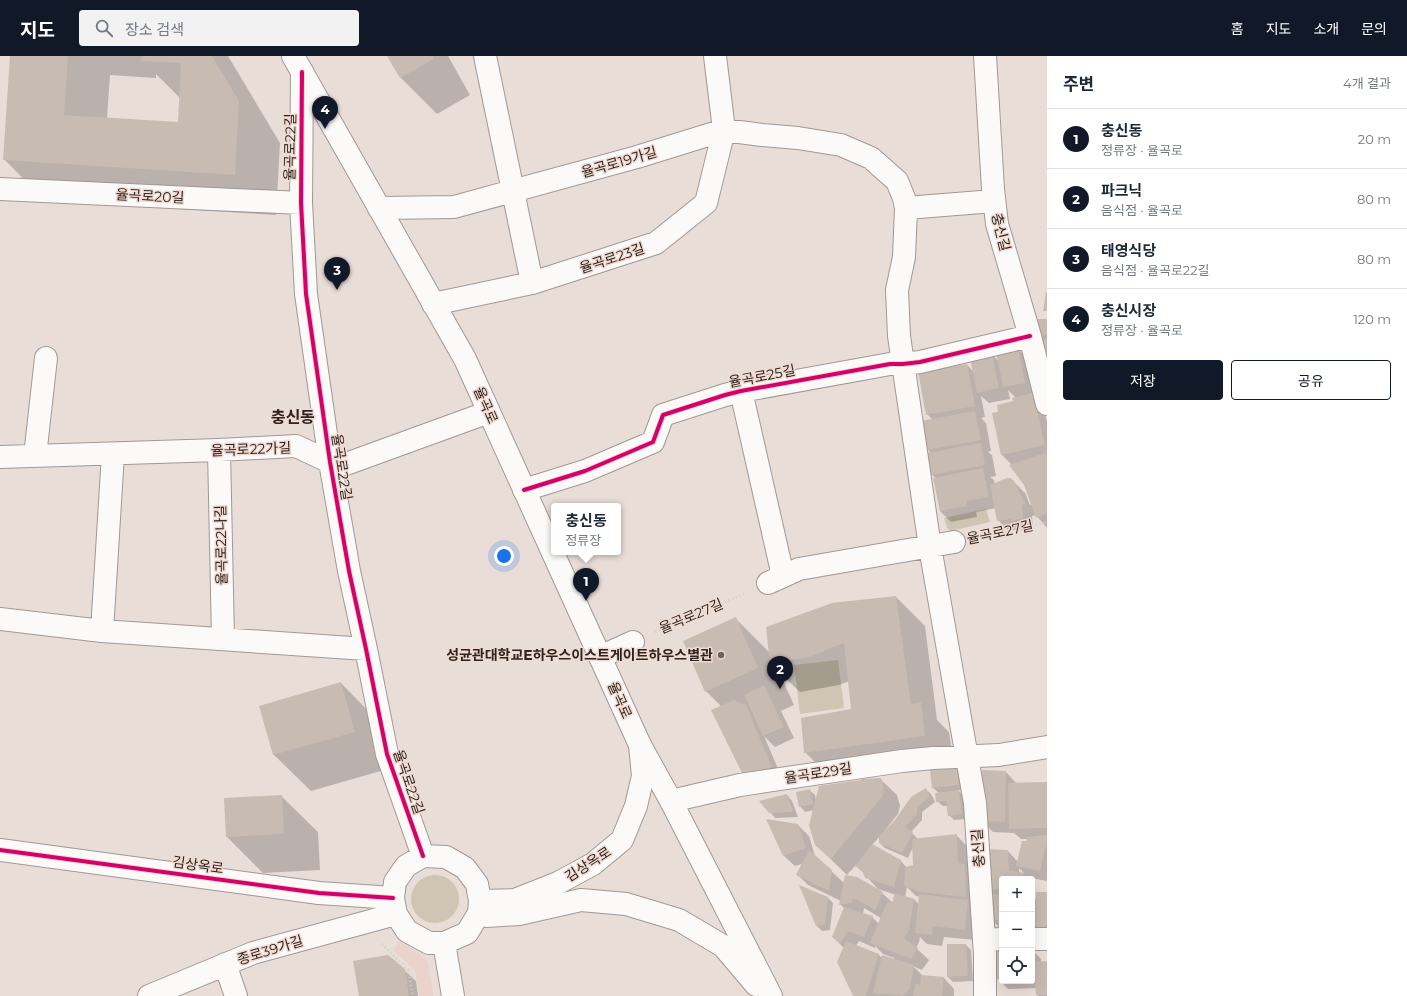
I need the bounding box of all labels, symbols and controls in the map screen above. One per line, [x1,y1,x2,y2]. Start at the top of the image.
search box [79,10,359,46]
icon: search [93,17,115,39]
text: 지도 [20,19,55,42]
text: 장소 검색 [125,20,184,39]
text: 홈 [1231,20,1244,38]
text: 지도 [1266,20,1291,38]
text: 소개 [1313,20,1339,38]
text: 문의 [1361,20,1387,38]
text: 주변 [1063,74,1094,94]
text: 4개 결과 [1343,75,1391,91]
pin: 4 [312,96,338,129]
street label: 율곡로22길 [280,113,300,181]
text: 충신동 [1101,121,1142,140]
text: 1 [1073,131,1079,147]
text: 20 m [1358,131,1391,147]
text: 정류장 · 율곡로 [1101,142,1183,158]
street label: 율곡로19가길 [579,143,659,181]
text: 파크닉 [1101,181,1142,200]
street label: 율곡로20길 [115,185,185,207]
text: 2 [1072,191,1080,207]
text: 80 m [1357,191,1391,207]
text: 음식점 · 율곡로 [1101,202,1183,218]
street label: 충신길 [988,211,1014,253]
street label: 율곡로23길 [577,239,647,277]
text: 태영식당 [1101,241,1156,260]
text: 3 [1072,251,1080,267]
text: 80 m [1357,251,1391,267]
pin: 3 [324,257,350,290]
text: 음식점 · 율곡로22길 [1101,262,1210,278]
text: 충신시장 [1101,301,1156,320]
text: 4 [1072,311,1080,327]
text: 120 m [1353,311,1391,327]
text: 정류장 · 율곡로 [1101,322,1183,338]
button: 저장 [1063,360,1223,400]
button: 공유 [1231,360,1391,400]
street label: 율곡로25길 [727,361,797,391]
street label: 율곡로 [470,384,502,426]
district label: 충신동 [271,408,315,427]
street label: 율곡로22길 [328,432,356,502]
street label: 율곡로22가길 [211,439,291,459]
popup [551,503,621,555]
street label: 율곡로22나길 [211,505,231,585]
text: 충신동 [565,511,607,530]
street label: 율곡로27길 [965,516,1035,548]
text: 정류장 [565,532,601,548]
your location [494,546,514,566]
pin: 1 [573,568,599,601]
street label: 율곡로27길 [656,594,726,638]
place label: 성균관대학교E하우스이스트게이트하우스별관 [446,646,713,664]
marker: 성균관대학교E하우스이스트게이트하우스별관 [716,650,726,660]
pin: 2 [767,656,793,689]
street label: 율곡로 [604,679,636,721]
street label: 율곡로22길 [390,747,428,817]
street label: 율곡로29길 [783,759,853,787]
street label: 충신길 [968,828,988,868]
street label: 김상옥로 [561,842,615,886]
street label: 김상옥로 [171,853,225,878]
map controls [999,876,1035,984]
button: + [999,876,1035,912]
button: − [999,912,1035,948]
street label: 종로39가길 [235,931,305,969]
button: locate [999,948,1035,984]

